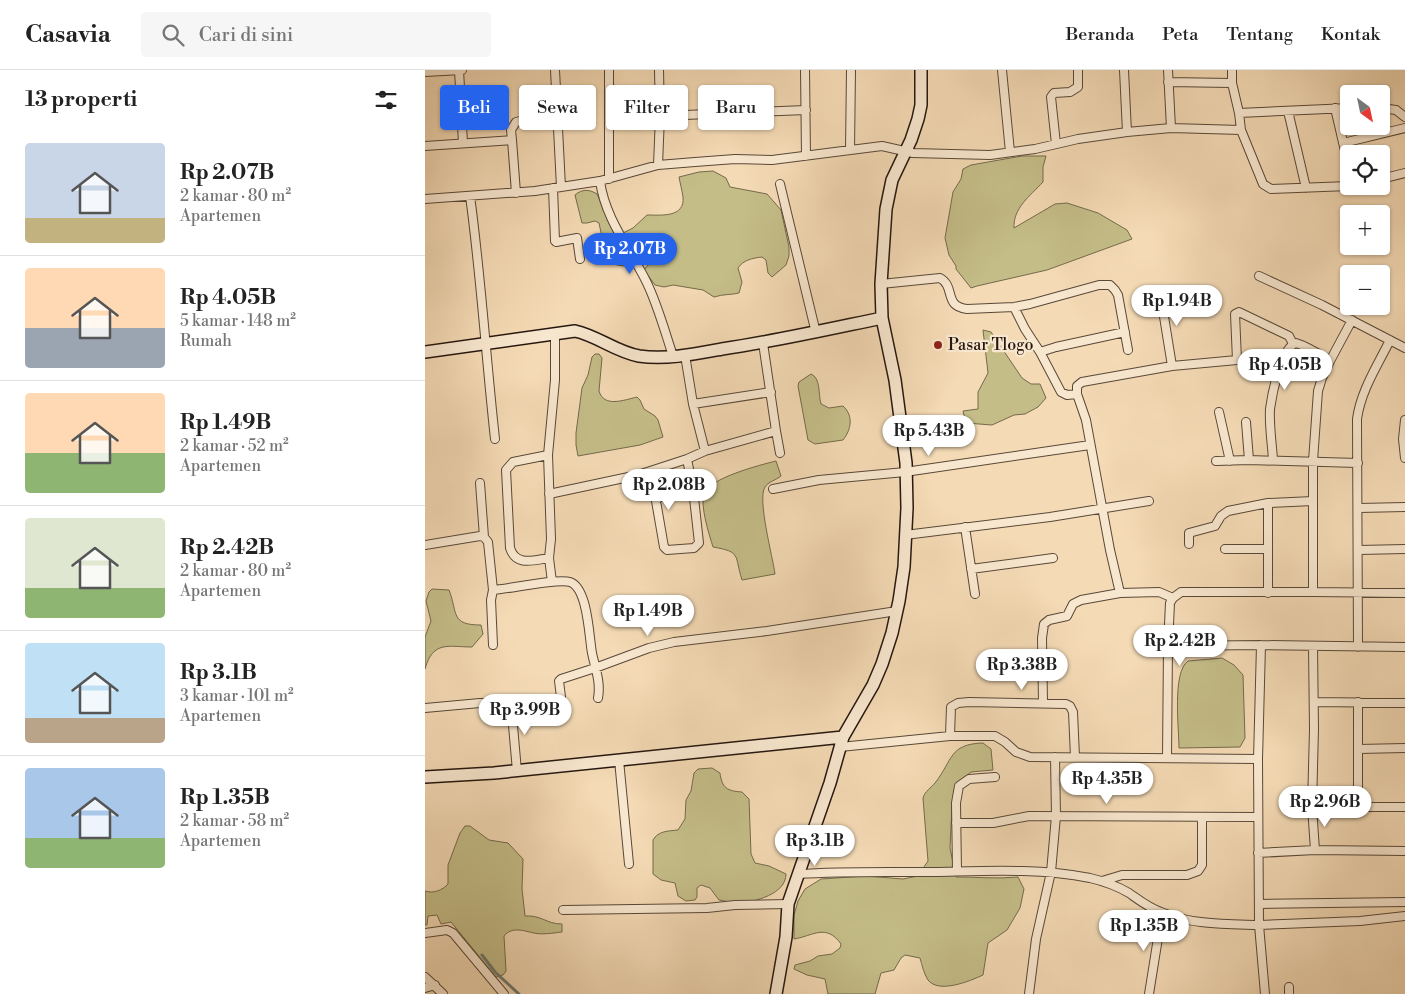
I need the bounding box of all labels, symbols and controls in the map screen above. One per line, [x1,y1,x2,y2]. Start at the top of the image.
search box [141,12,491,57]
text: Casavia [25,20,111,50]
icon: search [159,21,187,49]
text: Cari di sini [199,23,293,47]
text: Beranda [1066,23,1134,46]
text: Peta [1162,23,1198,46]
text: Tentang [1226,23,1293,46]
text: Kontak [1321,23,1380,46]
chip: Beli [440,85,509,130]
chip: Sewa [519,85,596,130]
chip: Filter [606,85,688,130]
chip: Baru [698,85,774,130]
north arrow [1340,85,1390,135]
map controls [1340,85,1390,315]
icon: filters [372,86,400,114]
text: 13 properti [25,87,137,113]
button: locate [1340,145,1390,195]
text: Rp 2.07B [180,160,274,186]
icon: home [65,163,125,223]
text: 2 kamar · 80 m² [180,186,291,206]
button: + [1340,205,1390,255]
text: Apartemen [180,206,261,226]
pin: Rp 2.07B [578,232,682,275]
text: Rp 2.07B [594,239,666,259]
button: − [1340,265,1390,315]
pin: Rp 1.94B [1125,284,1229,327]
text: Rp 4.05B [180,285,276,311]
icon: home [65,288,125,348]
text: Rp 1.94B [1142,291,1212,311]
text: 5 kamar · 148 m² [180,311,296,331]
text: Rumah [180,331,232,351]
place label: Pasar Tlogo [948,335,1034,355]
marker: Pasar Tlogo [932,339,944,351]
pin: Rp 4.05B [1233,348,1337,391]
text: Rp 4.05B [1248,355,1322,375]
text: Rp 1.49B [180,410,271,436]
icon: home [65,413,125,473]
pin: Rp 5.43B [877,414,981,457]
text: Rp 5.43B [893,421,965,441]
text: 2 kamar · 52 m² [180,436,289,456]
text: Apartemen [180,456,261,476]
pin: Rp 2.08B [617,468,721,511]
text: Rp 2.08B [633,475,705,495]
text: Rp 2.42B [180,535,274,561]
icon: home [65,538,125,598]
text: 2 kamar · 80 m² [180,561,291,581]
text: Apartemen [180,581,261,601]
pin: Rp 1.49B [596,594,700,637]
text: Rp 1.49B [613,601,683,621]
pin: Rp 2.42B [1128,624,1232,667]
text: Rp 2.42B [1144,631,1216,651]
pin: Rp 3.38B [970,648,1074,691]
text: Rp 3.38B [987,655,1057,675]
text: Rp 3.1B [180,660,257,686]
icon: home [65,663,125,723]
text: 3 kamar · 101 m² [180,686,294,706]
pin: Rp 3.99B [473,694,577,736]
text: Rp 3.99B [490,700,560,720]
text: Apartemen [180,706,261,726]
pin: Rp 4.35B [1055,762,1159,805]
text: Rp 4.35B [1071,769,1143,789]
text: Rp 1.35B [180,785,270,811]
pin: Rp 2.96B [1273,786,1377,828]
icon: home [65,788,125,848]
text: Rp 2.96B [1289,792,1361,812]
text: 2 kamar · 58 m² [180,811,289,831]
pin: Rp 3.1B [769,824,861,867]
text: Apartemen [180,831,261,851]
text: Rp 3.1B [786,831,844,851]
pin: Rp 1.35B [1092,910,1196,952]
text: Rp 1.35B [1110,916,1178,936]

